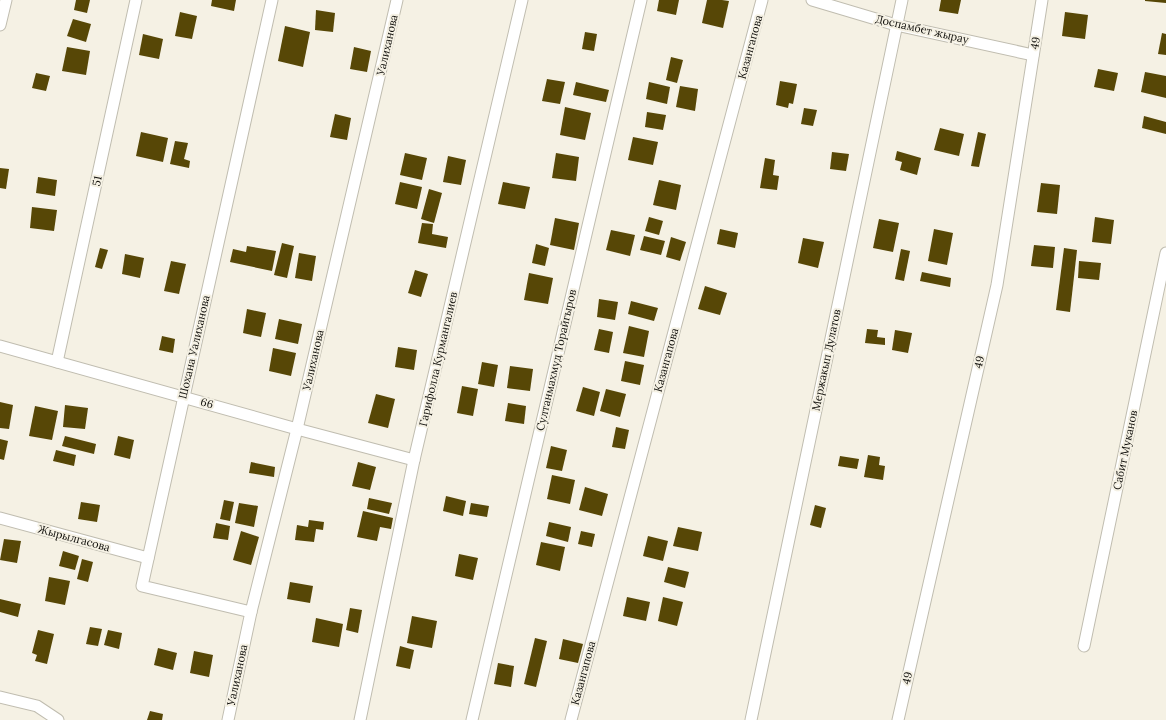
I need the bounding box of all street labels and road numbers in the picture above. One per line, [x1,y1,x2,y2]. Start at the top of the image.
street label: Доспамбет жырау [874,11,970,47]
street label: Уалиханова [373,13,401,78]
street label: Казангапова [735,13,765,81]
street label: 49 [1027,36,1043,50]
street label: 51 [89,175,105,187]
street label: Султанмахмуд Торайгыров [533,288,579,432]
street label: Гарифолла Курмангалиев [416,290,460,428]
street label: Шохана Уалиханова [175,293,213,400]
street label: Мержакып Дулатов [808,308,844,412]
street label: Казангапова [651,326,681,394]
street label: Уалиханова [299,328,327,393]
street label: 49 [971,354,987,370]
street label: 66 [199,395,215,411]
street label: Сабит Муканов [1110,409,1140,491]
street label: Жырылгасова [36,522,112,554]
street label: Казангапова [568,639,598,707]
street label: Уалиханова [223,643,250,708]
street label: 49 [899,670,915,686]

